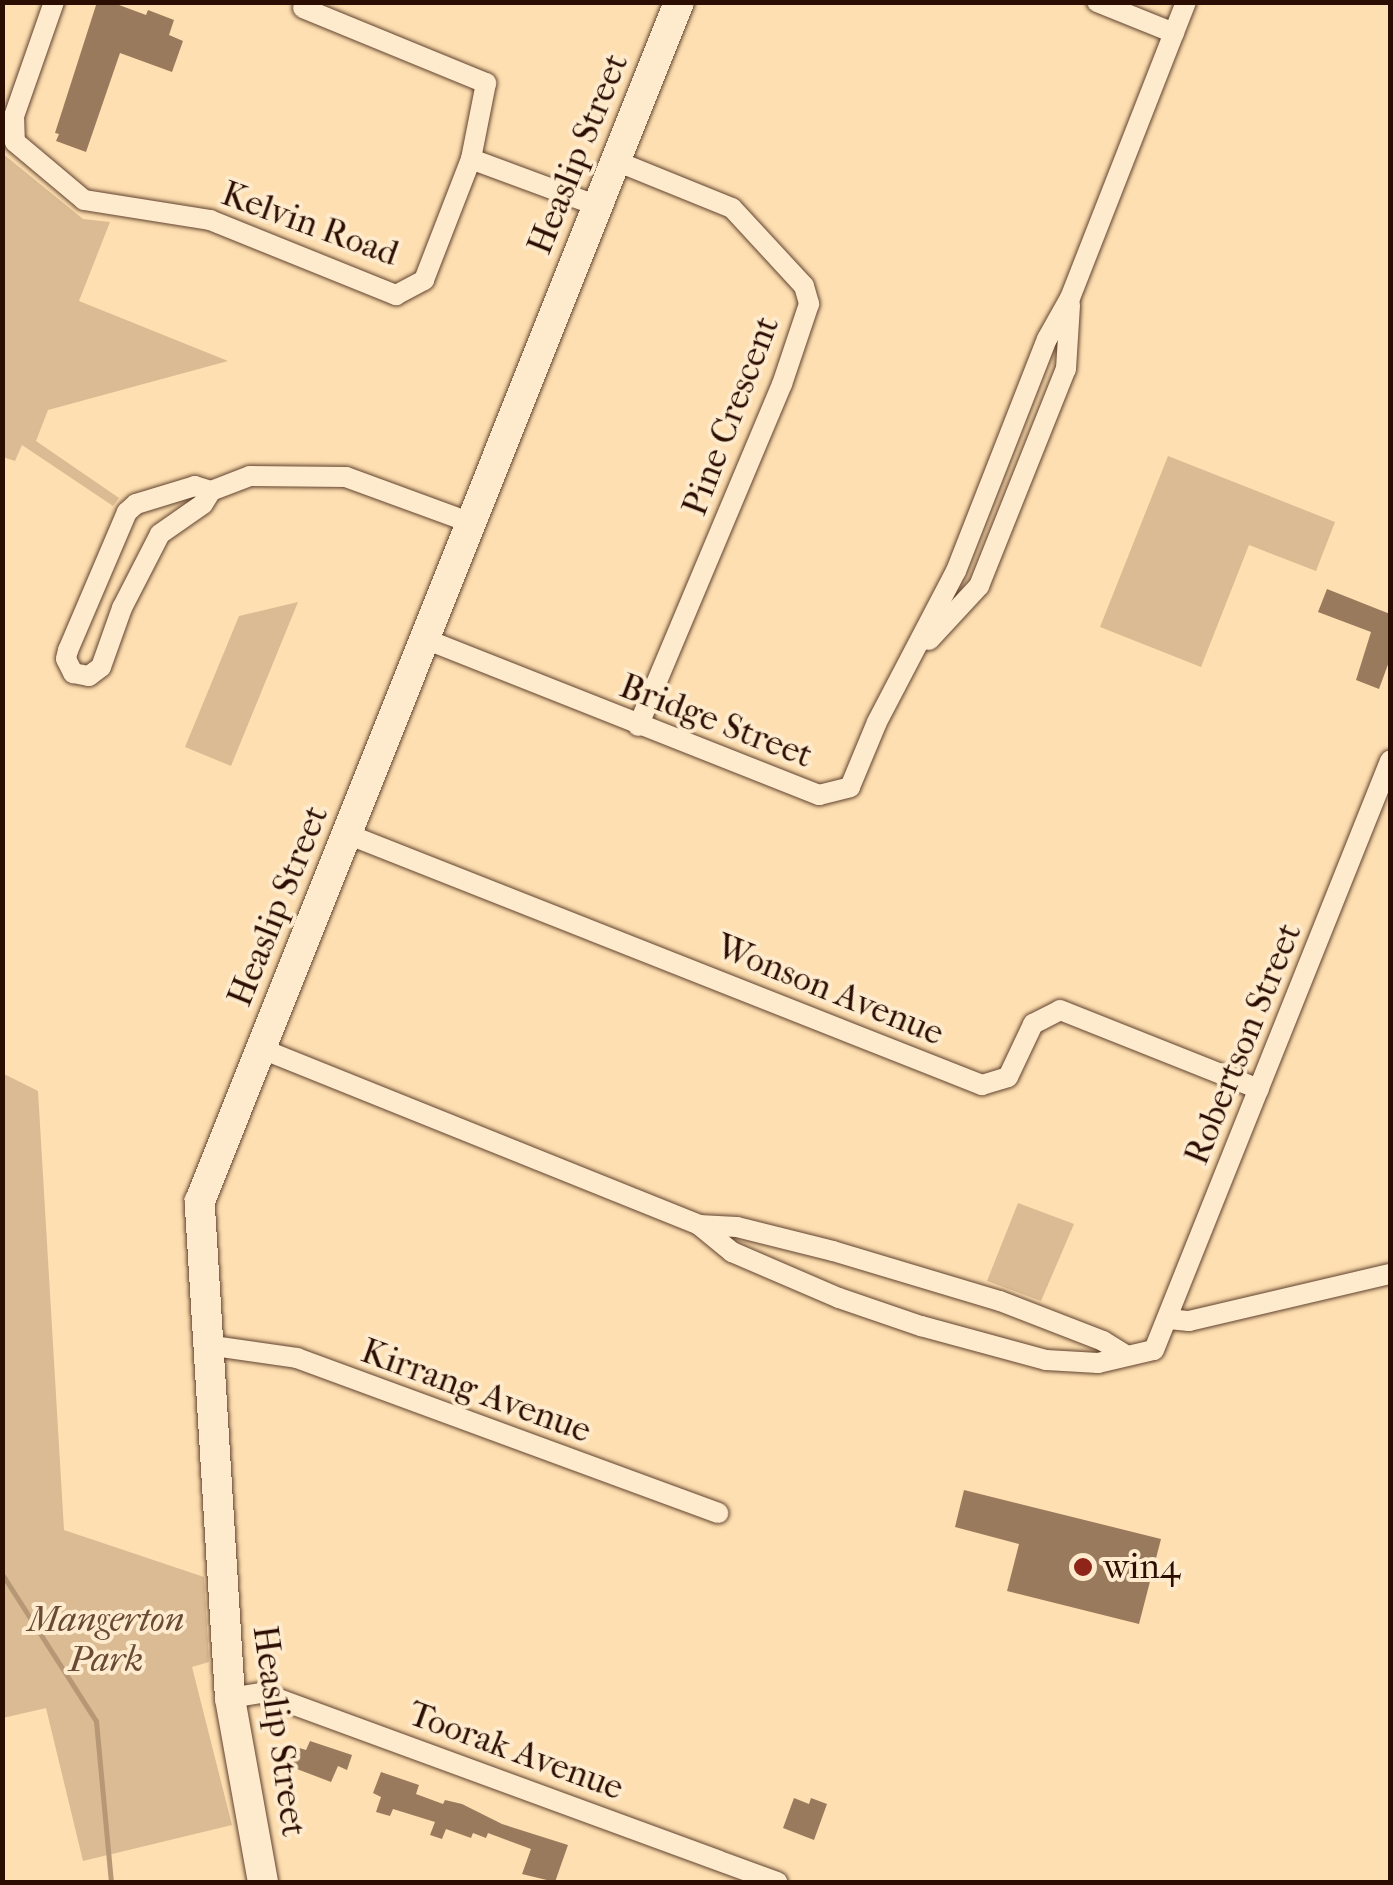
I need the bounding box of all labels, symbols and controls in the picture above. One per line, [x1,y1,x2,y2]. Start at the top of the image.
street label: Heaslip Street [519,48,637,260]
street label: Kelvin Road [216,173,404,275]
street label: Pine Crescent [674,310,788,522]
street label: Bridge Street [614,665,818,777]
street label: Heaslip Street [219,800,337,1012]
street label: Robertson Street [1176,917,1310,1171]
street label: Wonson Avenue [710,925,950,1055]
street label: Kirrang Avenue [355,1330,597,1452]
place label: win4 [1103,1546,1180,1588]
marker: win4 [1072,1556,1094,1578]
park label: Mangerton Park [28,1599,184,1681]
street label: Heaslip Street [243,1623,315,1839]
street label: Toorak Avenue [403,1693,629,1809]

